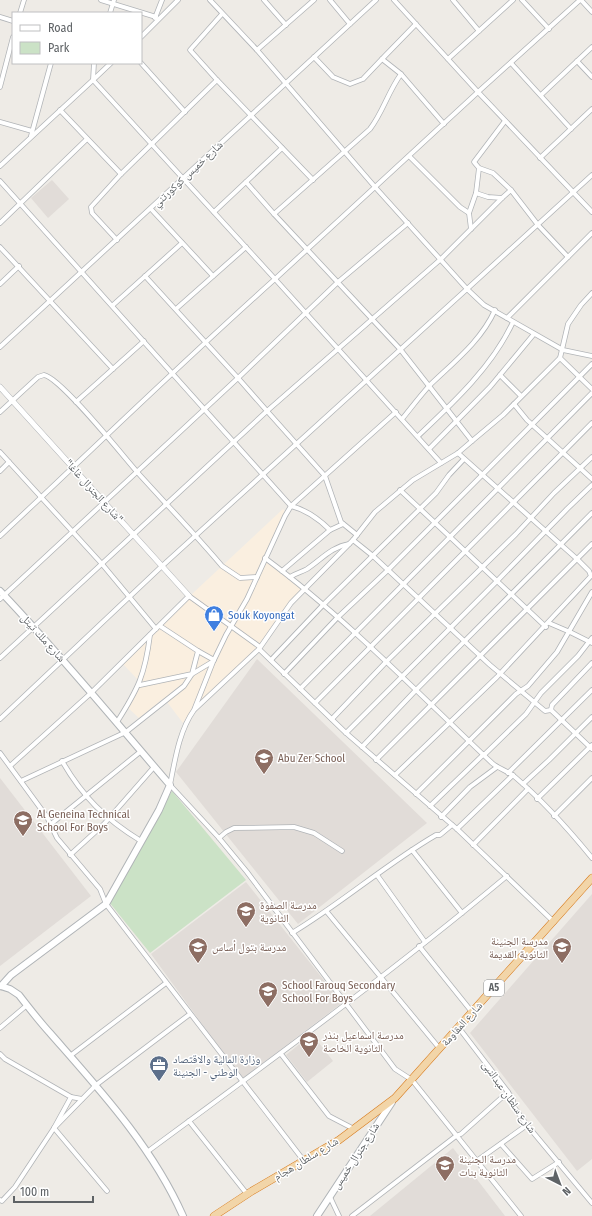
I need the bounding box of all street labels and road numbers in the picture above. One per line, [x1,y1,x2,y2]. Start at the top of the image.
street label: شارع خميس كوكورتني [150,138,227,211]
street label: "شارع الجنرال غاغا" [62,457,126,525]
street label: شارع ملك تيتل [18,611,68,665]
road number: A5 [484,980,504,996]
street label: شارع المقاومة [439,999,485,1049]
street label: شارع سلطان عبدالنبى [479,1058,539,1136]
street label: شارع جنرال خميس [330,1120,382,1192]
street label: شارع سلطان هجام [271,1135,341,1183]

